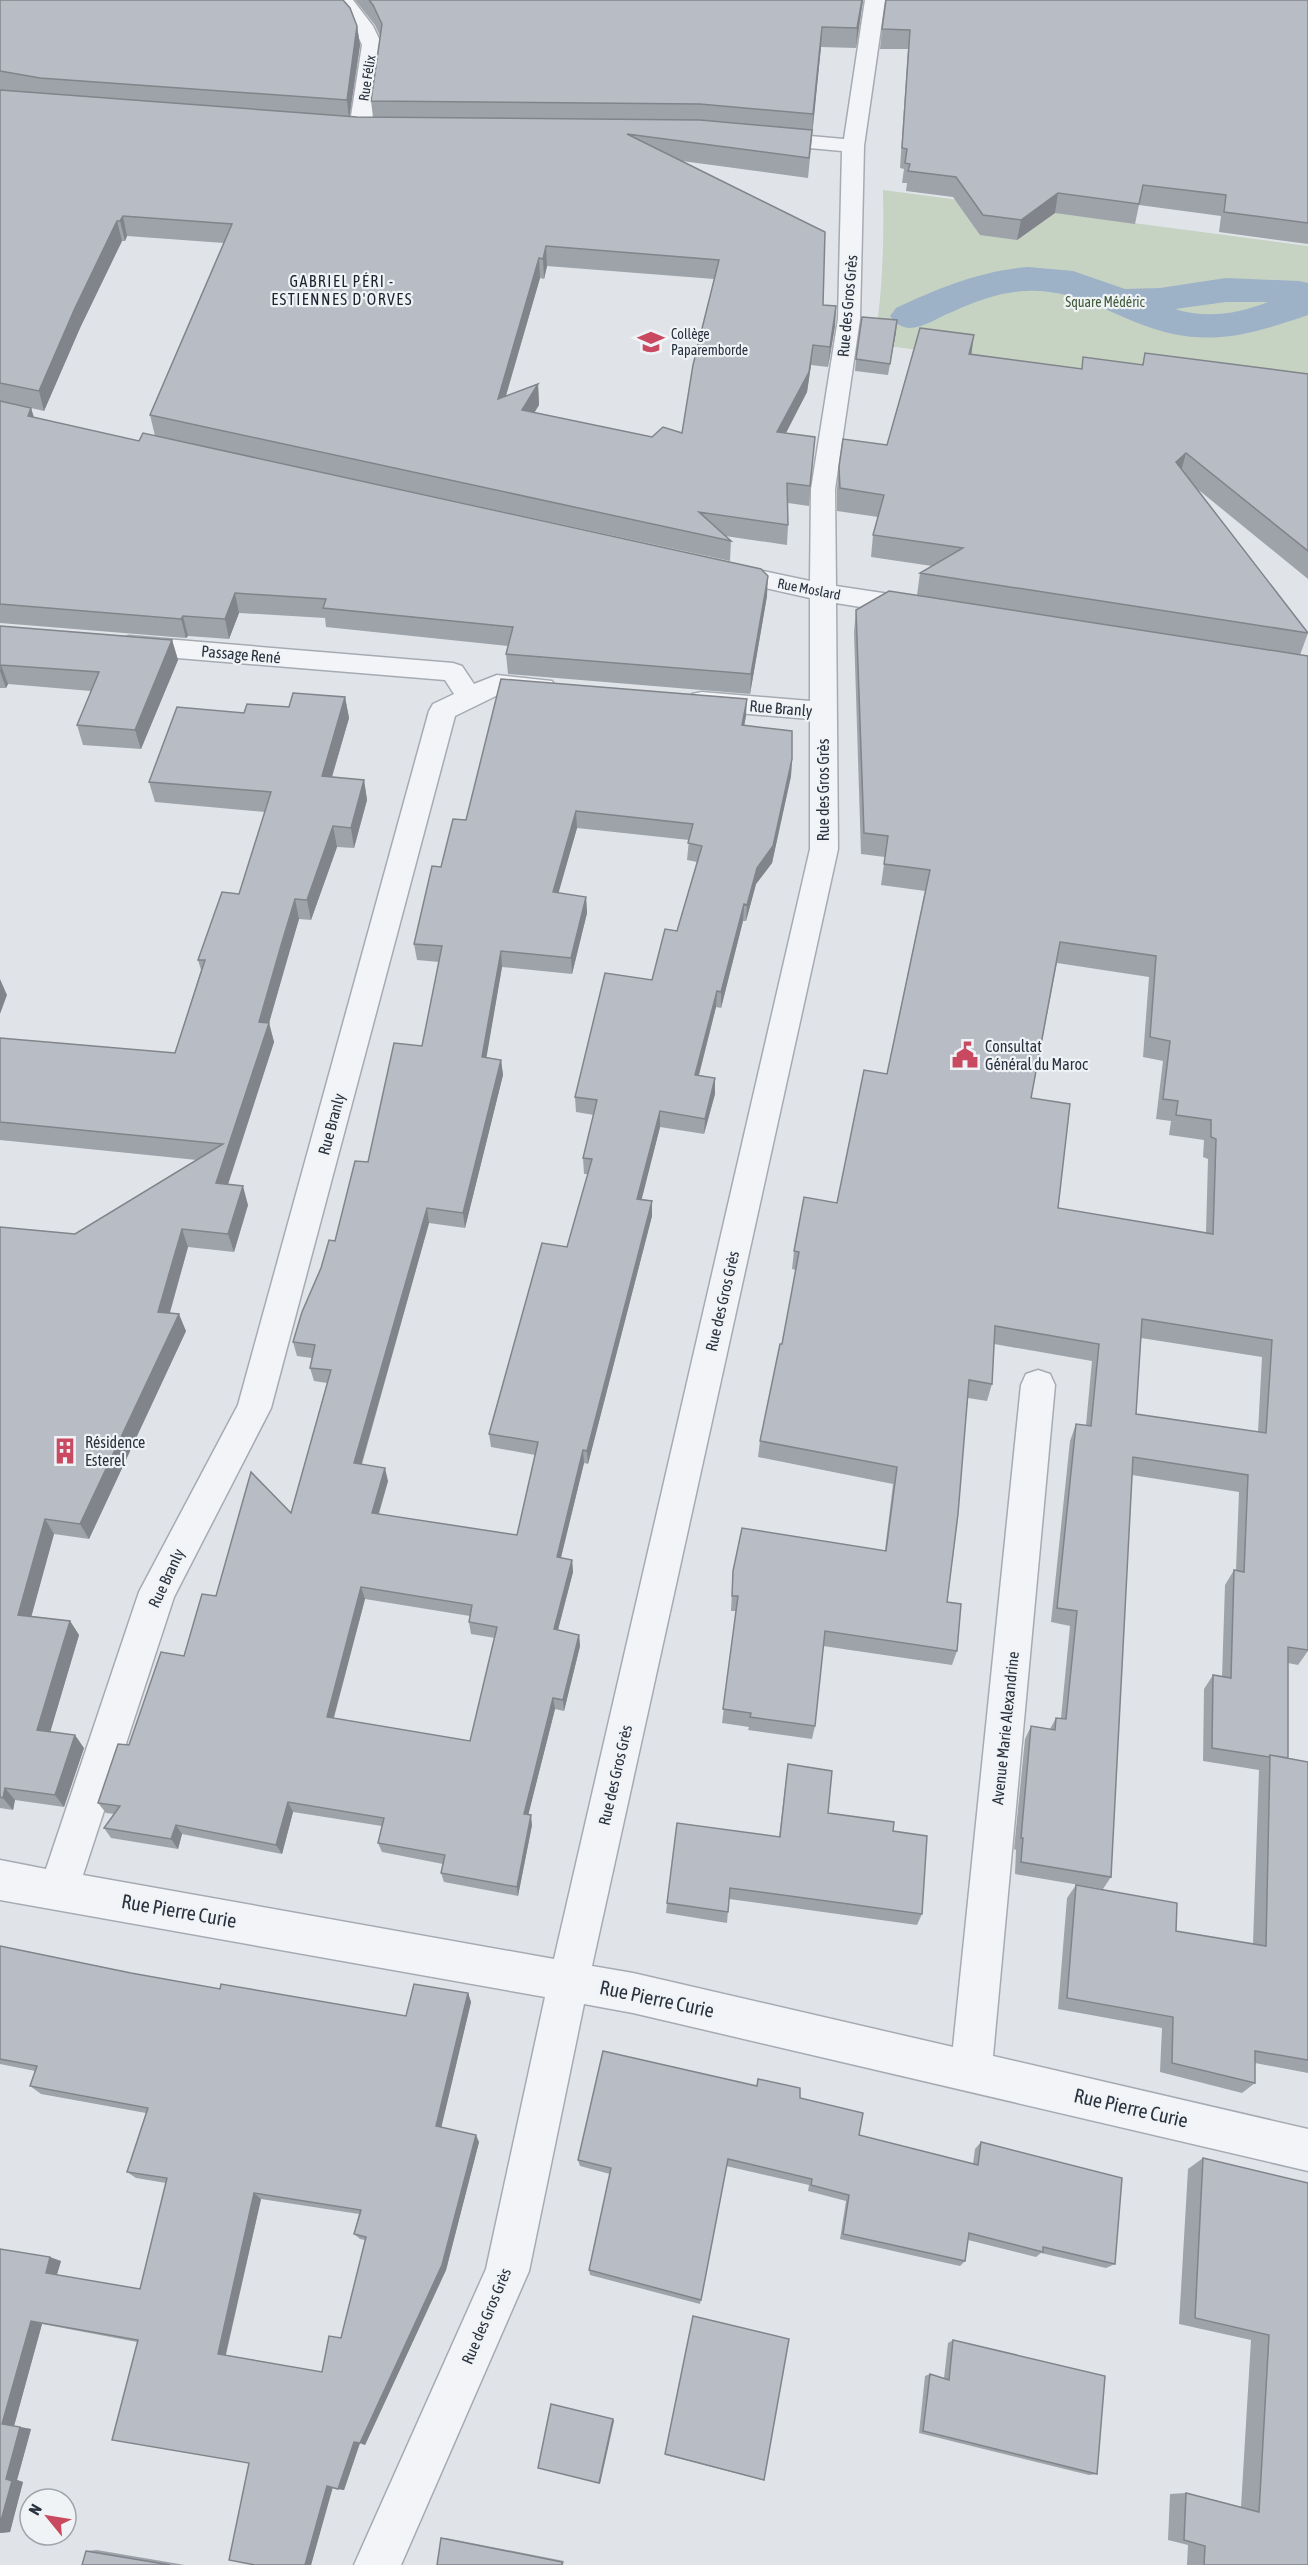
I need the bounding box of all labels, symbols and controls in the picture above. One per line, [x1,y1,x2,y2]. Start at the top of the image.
street label: Rue Félix [355,54,379,102]
street label: Rue des Gros Grès [834,254,860,358]
district label: GABRIEL PÉRI - ESTIENNES D'ORVES [271,272,413,308]
park label: Square Médéric [1065,294,1146,310]
place label: Collège Paparemborde [671,326,748,358]
school or university icon: Collège Paparemborde [636,327,666,357]
street label: Rue Moslard [776,575,842,603]
street label: Passage René [200,642,282,667]
street label: Rue Branly [749,696,814,721]
street label: Rue des Gros Grès [814,738,832,841]
place label: Consultat Général du Maroc [985,1037,1088,1073]
public building icon: Consultat Général du Maroc [950,1040,980,1070]
street label: Rue Branly [314,1091,349,1157]
street label: Rue des Gros Grès [702,1249,742,1353]
place label: Résidence Esterel [85,1433,145,1469]
building icon: Résidence Esterel [50,1436,80,1466]
street label: Rue Branly [145,1545,189,1611]
street label: Avenue Marie Alexandrine [988,1650,1022,1806]
street label: Rue des Gros Grès [595,1723,635,1827]
street label: Rue Pierre Curie [120,1889,238,1932]
street label: Rue Pierre Curie [598,1975,716,2022]
street label: Rue Pierre Curie [1072,2083,1190,2132]
street label: Rue des Gros Grès [458,2265,514,2367]
north arrow [18,2487,78,2547]
text: N [25,2501,45,2518]

